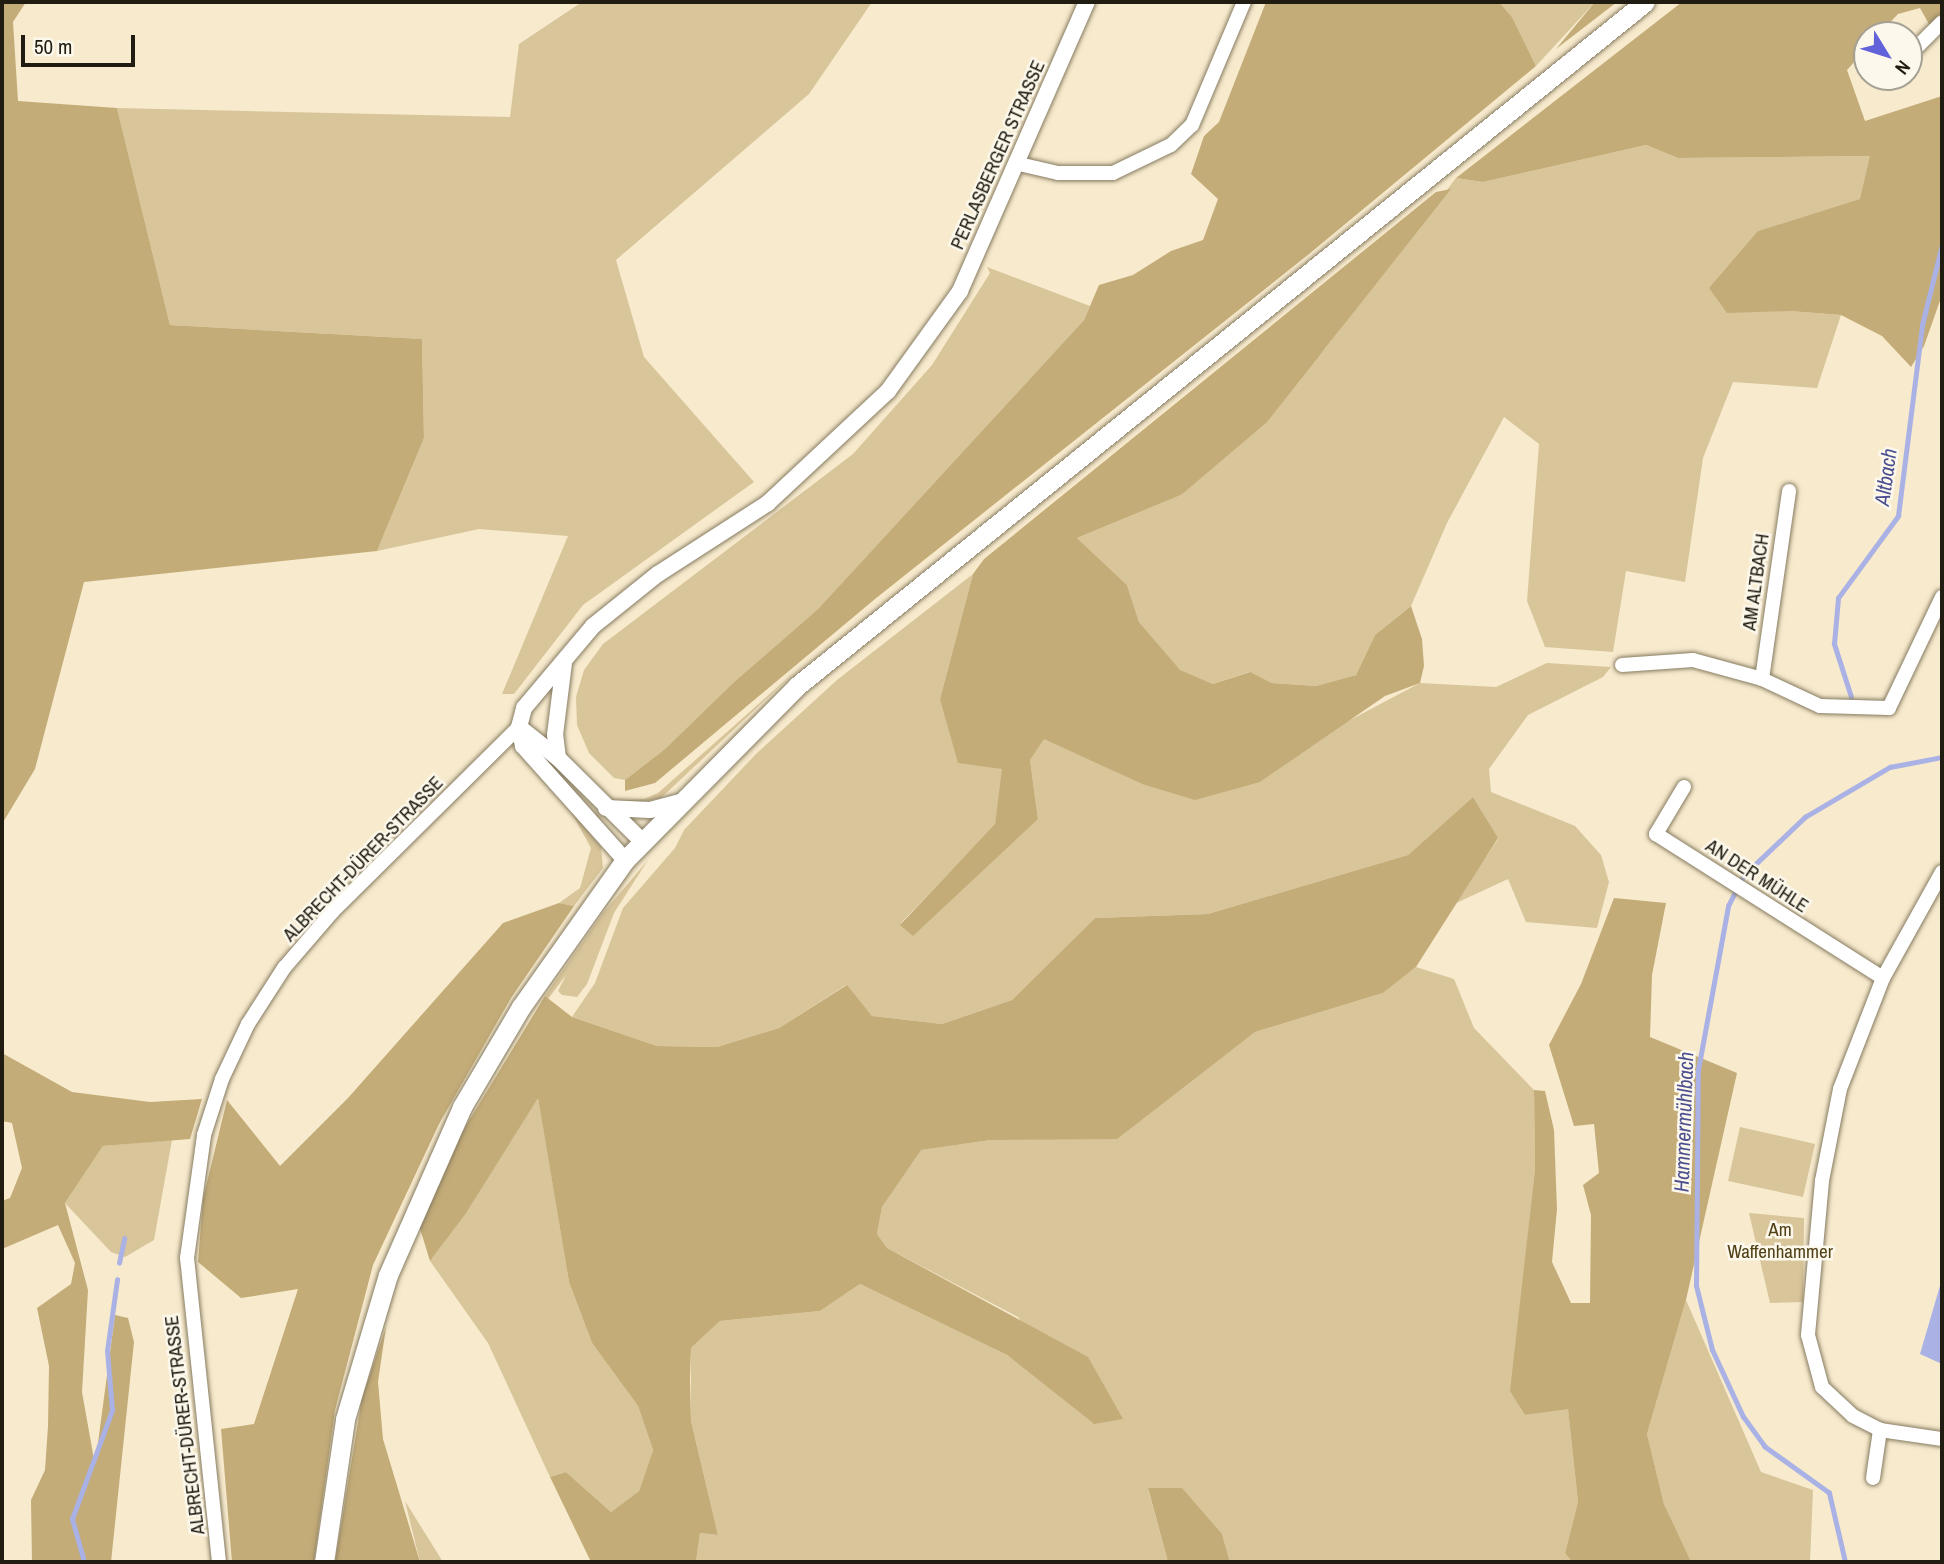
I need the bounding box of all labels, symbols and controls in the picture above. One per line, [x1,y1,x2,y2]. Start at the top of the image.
scale bar [24,21,138,65]
north arrow [1853,21,1923,91]
text: 50 m [34,32,72,61]
text: N [1889,55,1917,80]
street label: PERLASBERGER STRASSE [946,57,1050,253]
water label: Altbach [1870,447,1902,507]
street label: AM ALTBACH [1738,532,1774,632]
street label: ALBRECHT-DÜRER-STRASSE [278,772,448,946]
street label: AN DER MÜHLE [1701,834,1813,918]
water label: Hammermühlbach [1669,1051,1699,1193]
park label: Am Waffenhammer [1727,1219,1833,1263]
street label: ALBRECHT-DÜRER-STRASSE [160,1314,210,1536]

